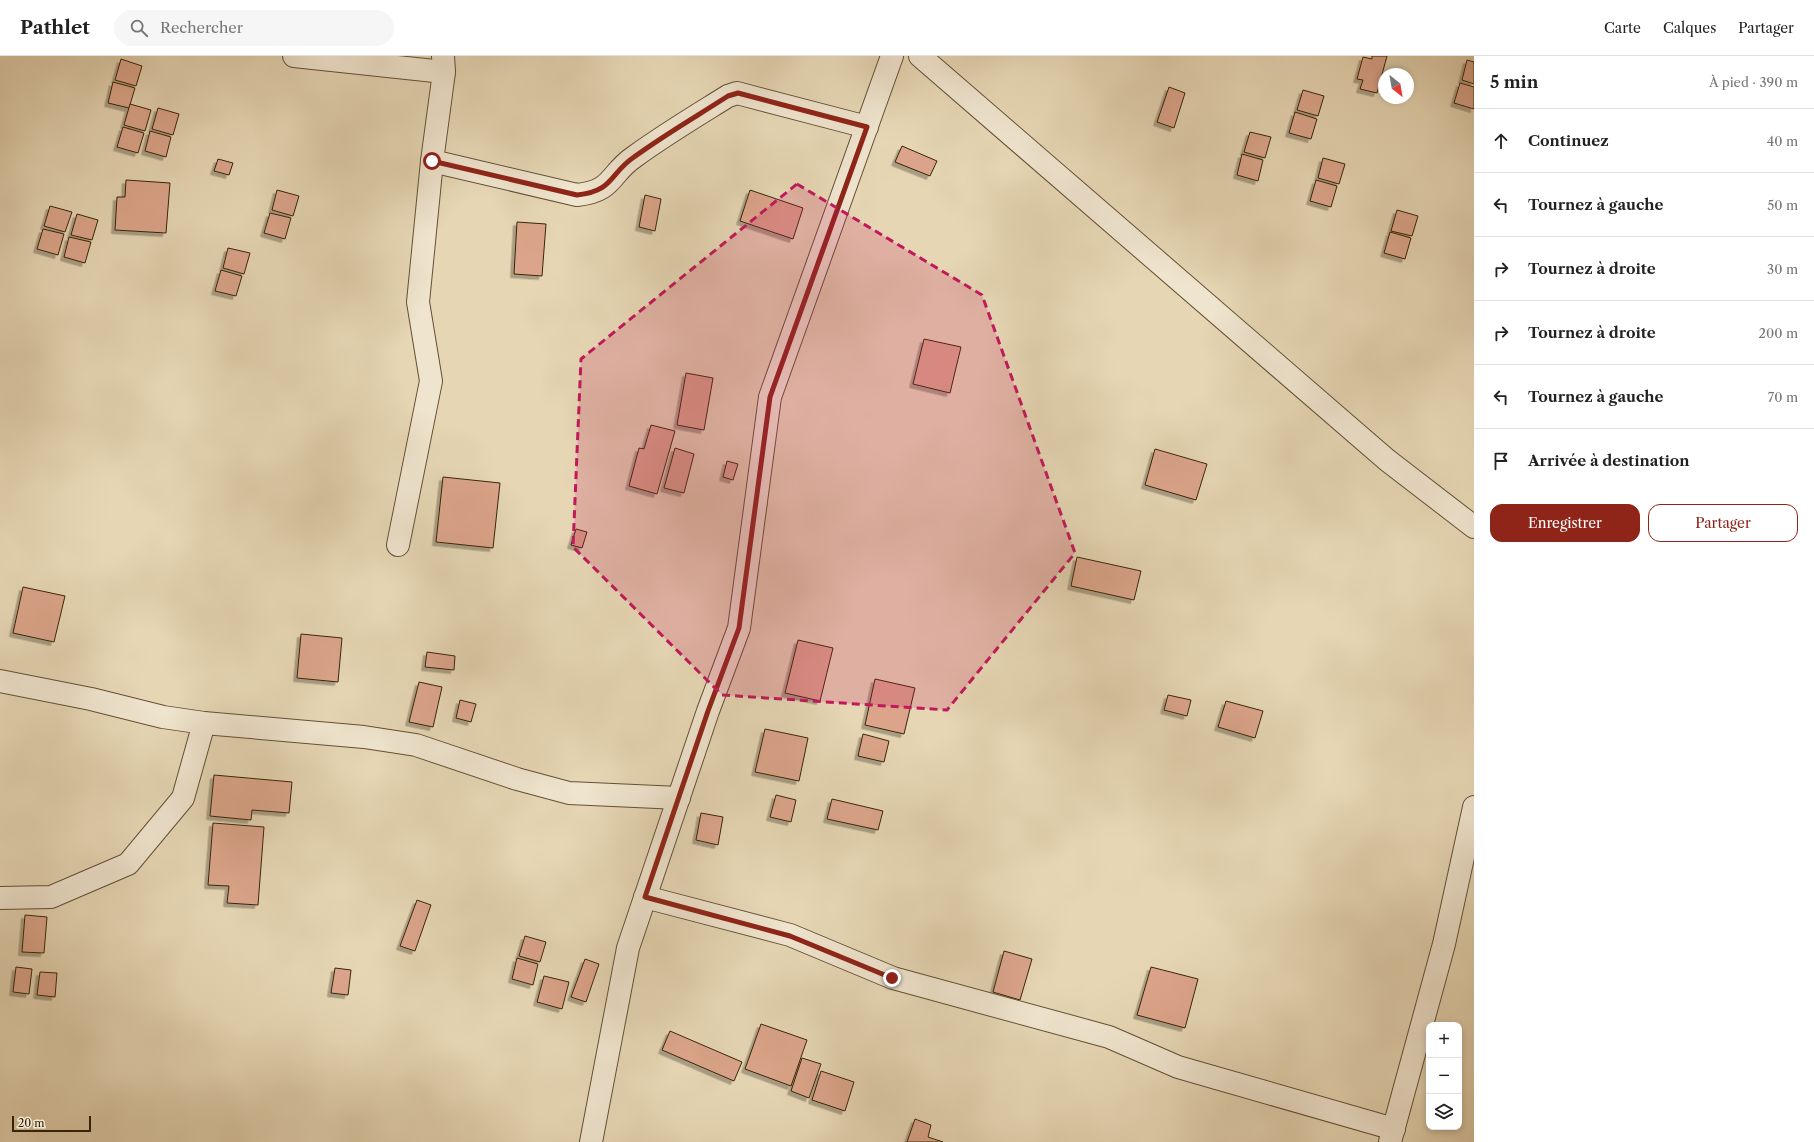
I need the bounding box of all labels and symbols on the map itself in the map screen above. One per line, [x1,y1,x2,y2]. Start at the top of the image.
north arrow [1378,68,1414,104]
route start [423,152,441,170]
route end [883,969,901,987]
scale bar [12,1114,91,1133]

